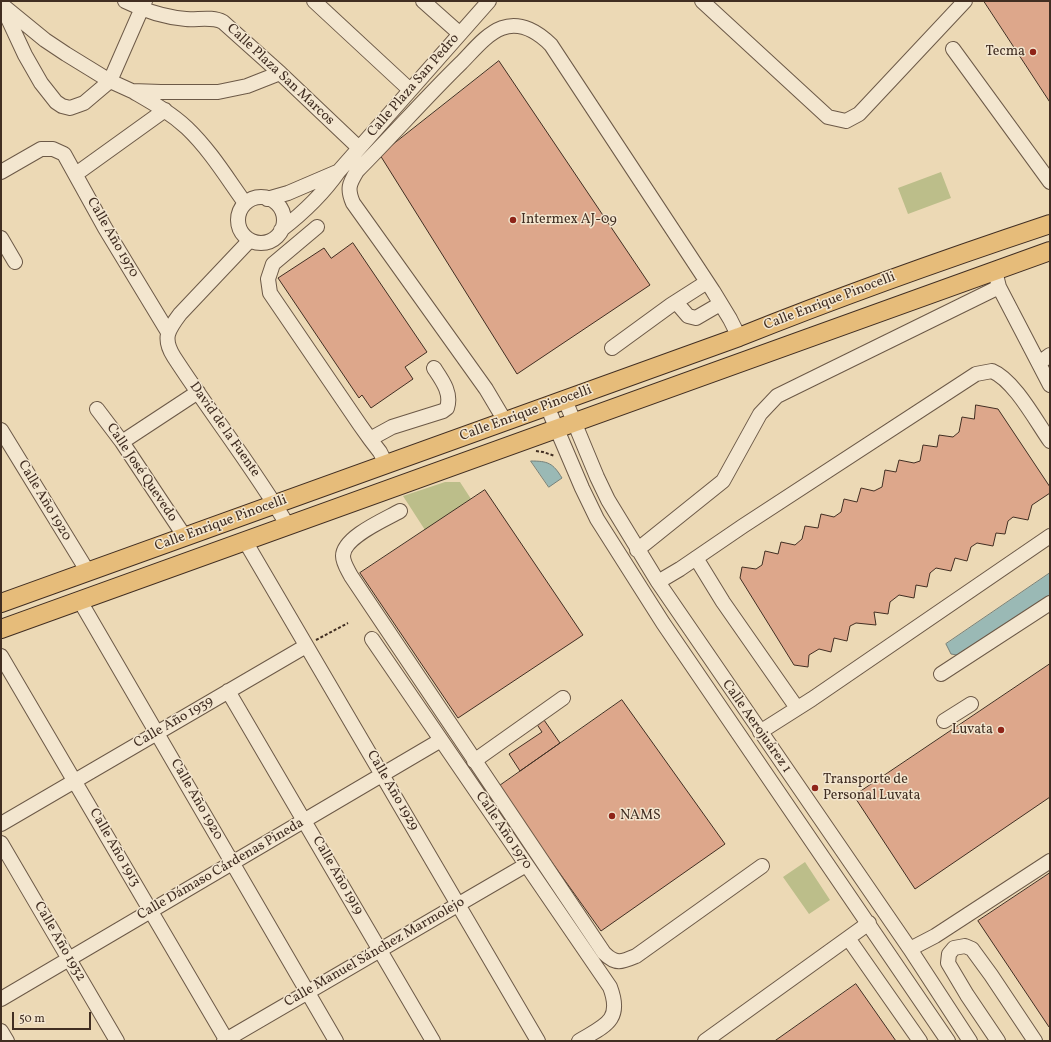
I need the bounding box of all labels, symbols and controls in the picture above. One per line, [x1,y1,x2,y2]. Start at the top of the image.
street label: Calle Plaza San Marcos [223,21,337,129]
street label: Calle Plaza San Pedro [365,31,463,141]
place label: Tecma [986,44,1025,60]
marker: Tecma [1028,47,1038,57]
street label: Calle Año 1970 [82,195,142,281]
place label: Intermex AJ-09 [521,212,617,228]
marker: Intermex AJ-09 [508,215,518,225]
street label: Calle Enrique Pinocelli [762,269,898,335]
street label: David de la Fuente [185,379,263,481]
street label: Calle Enrique Pinocelli [458,382,594,446]
street label: Calle José Quevedo [102,421,180,525]
street label: Calle Año 1920 [13,458,75,544]
street label: Calle Enrique Pinocelli [153,492,289,556]
street label: Calle Aerojuárez 1 [718,677,794,777]
street label: Calle Año 1939 [131,693,217,753]
place label: Luvata [952,722,993,738]
marker: Luvata [996,725,1006,735]
street label: Calle Año 1929 [362,748,422,834]
street label: Calle Año 1920 [166,756,226,844]
place label: Transporte de Personal Luvata [823,772,920,804]
marker: Transporte de Personal Luvata [810,783,820,793]
street label: Calle Año 1970 [471,789,535,873]
street label: Calle Año 1913 [85,806,143,890]
place label: NAMS [620,808,661,824]
marker: NAMS [607,811,617,821]
street label: Calle Dámaso Cárdenas Pineda [135,815,307,925]
street label: Calle Año 1919 [308,834,366,918]
street label: Calle Manuel Sánchez Marmolejo [282,894,468,1012]
street label: Calle Año 1932 [29,899,89,985]
scale bar [14,1004,93,1030]
text: 50 m [19,1011,45,1027]

